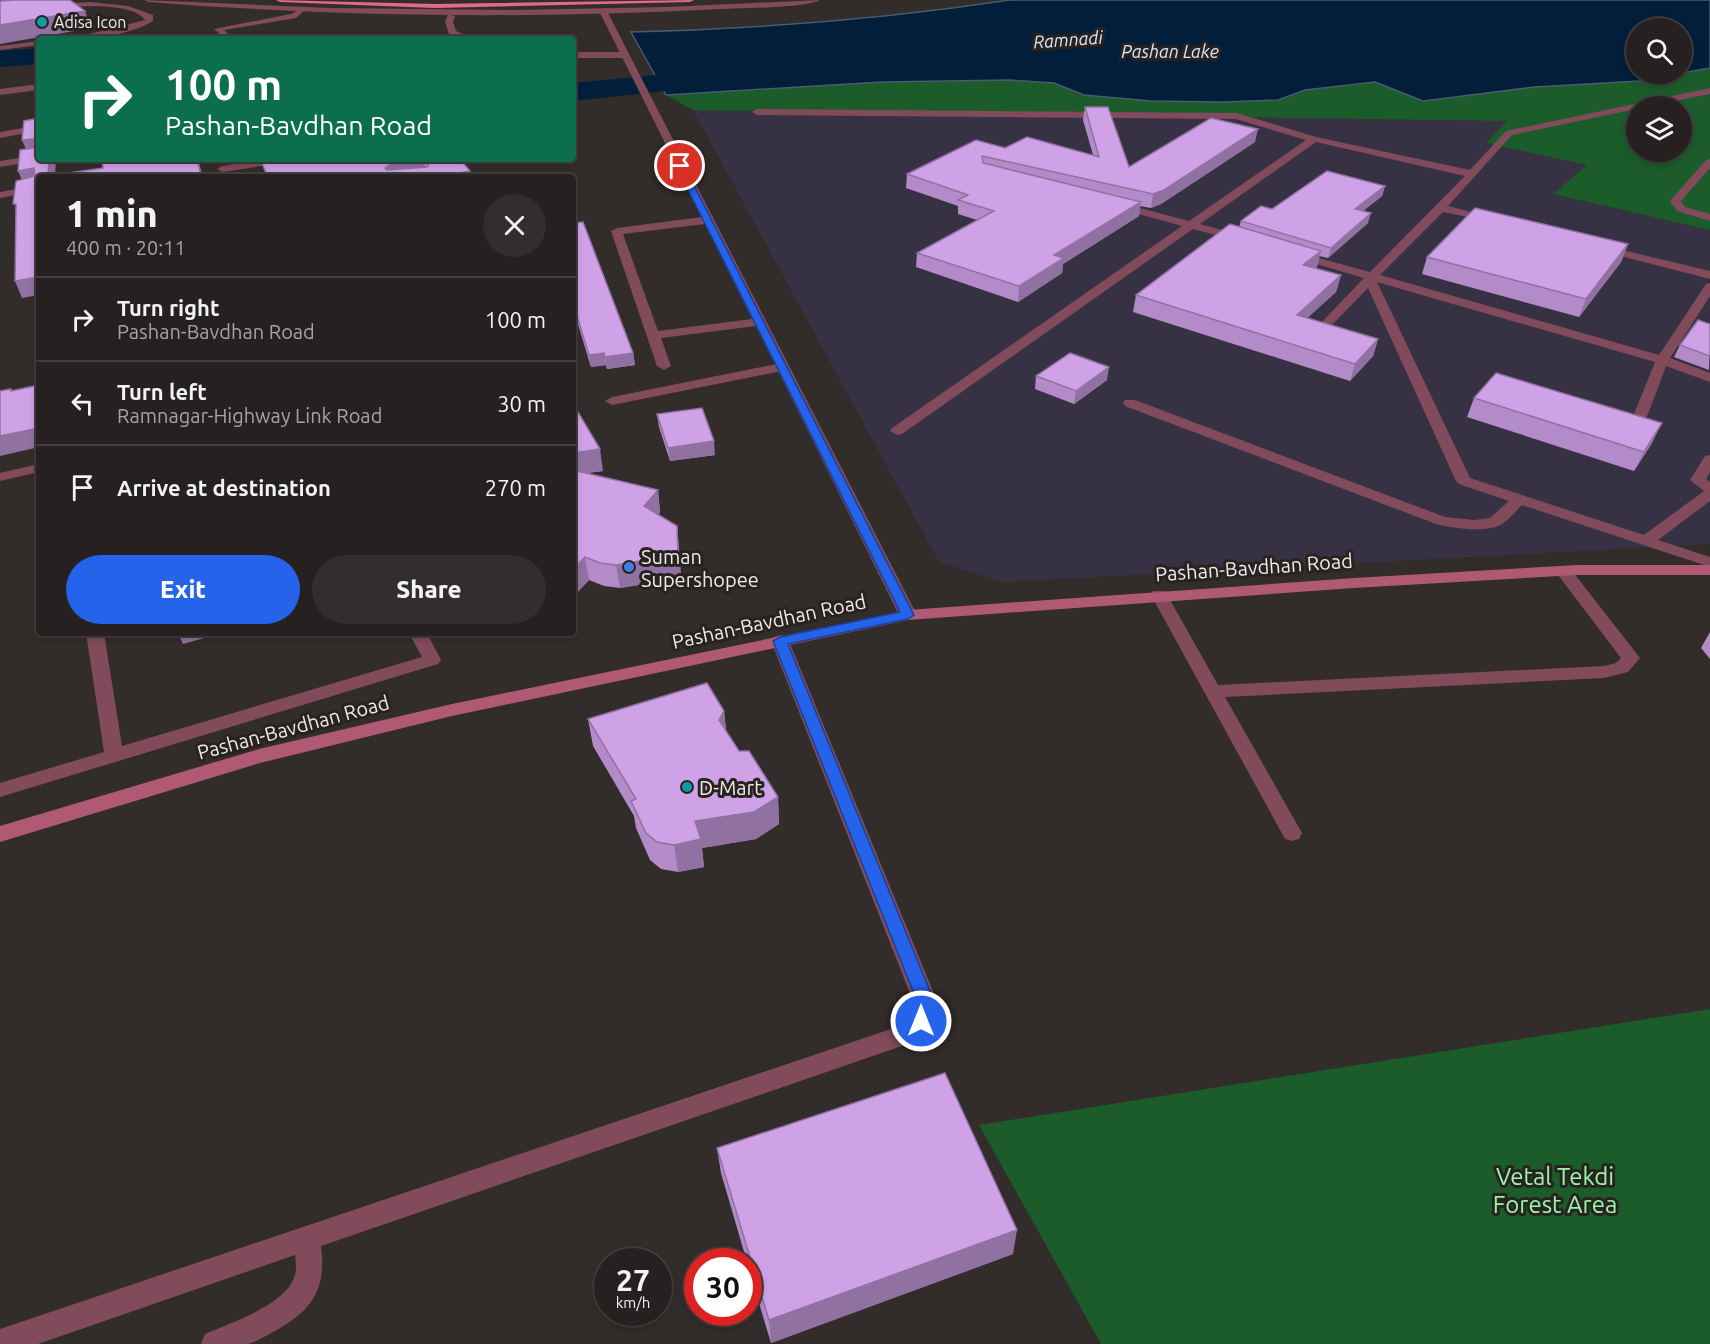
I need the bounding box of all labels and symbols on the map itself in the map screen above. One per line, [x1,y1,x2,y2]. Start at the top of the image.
place label: Adisa Icon [54,13,126,31]
marker: Adisa Icon [35,15,49,29]
water label: Ramnadi [1032,27,1104,51]
water label: Pashan Lake [1121,41,1219,61]
pin [654,140,705,191]
place label: Suman Supershopee [641,545,759,591]
street label: Pashan-Bavdhan Road [1155,549,1353,585]
marker: Suman Supershopee [622,560,636,574]
street label: Pashan-Bavdhan Road [670,589,868,653]
street label: Pashan-Bavdhan Road [194,690,392,764]
place label: D-Mart [699,776,762,799]
marker: D-Mart [680,780,694,794]
position arrow [889,989,953,1053]
park label: Vetal Tekdi Forest Area [1493,1163,1617,1218]
speed limit sign: 30 [684,1248,762,1326]

